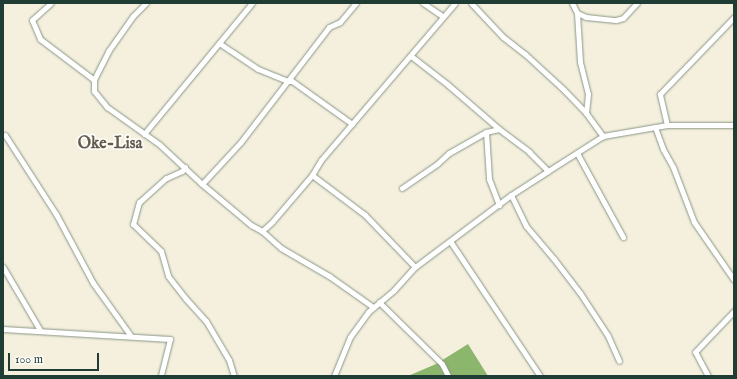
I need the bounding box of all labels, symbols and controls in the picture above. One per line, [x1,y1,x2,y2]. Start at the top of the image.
district label: Oke-Lisa [78,134,142,154]
scale bar [10,345,101,371]
text: 100 m [15,352,43,367]

